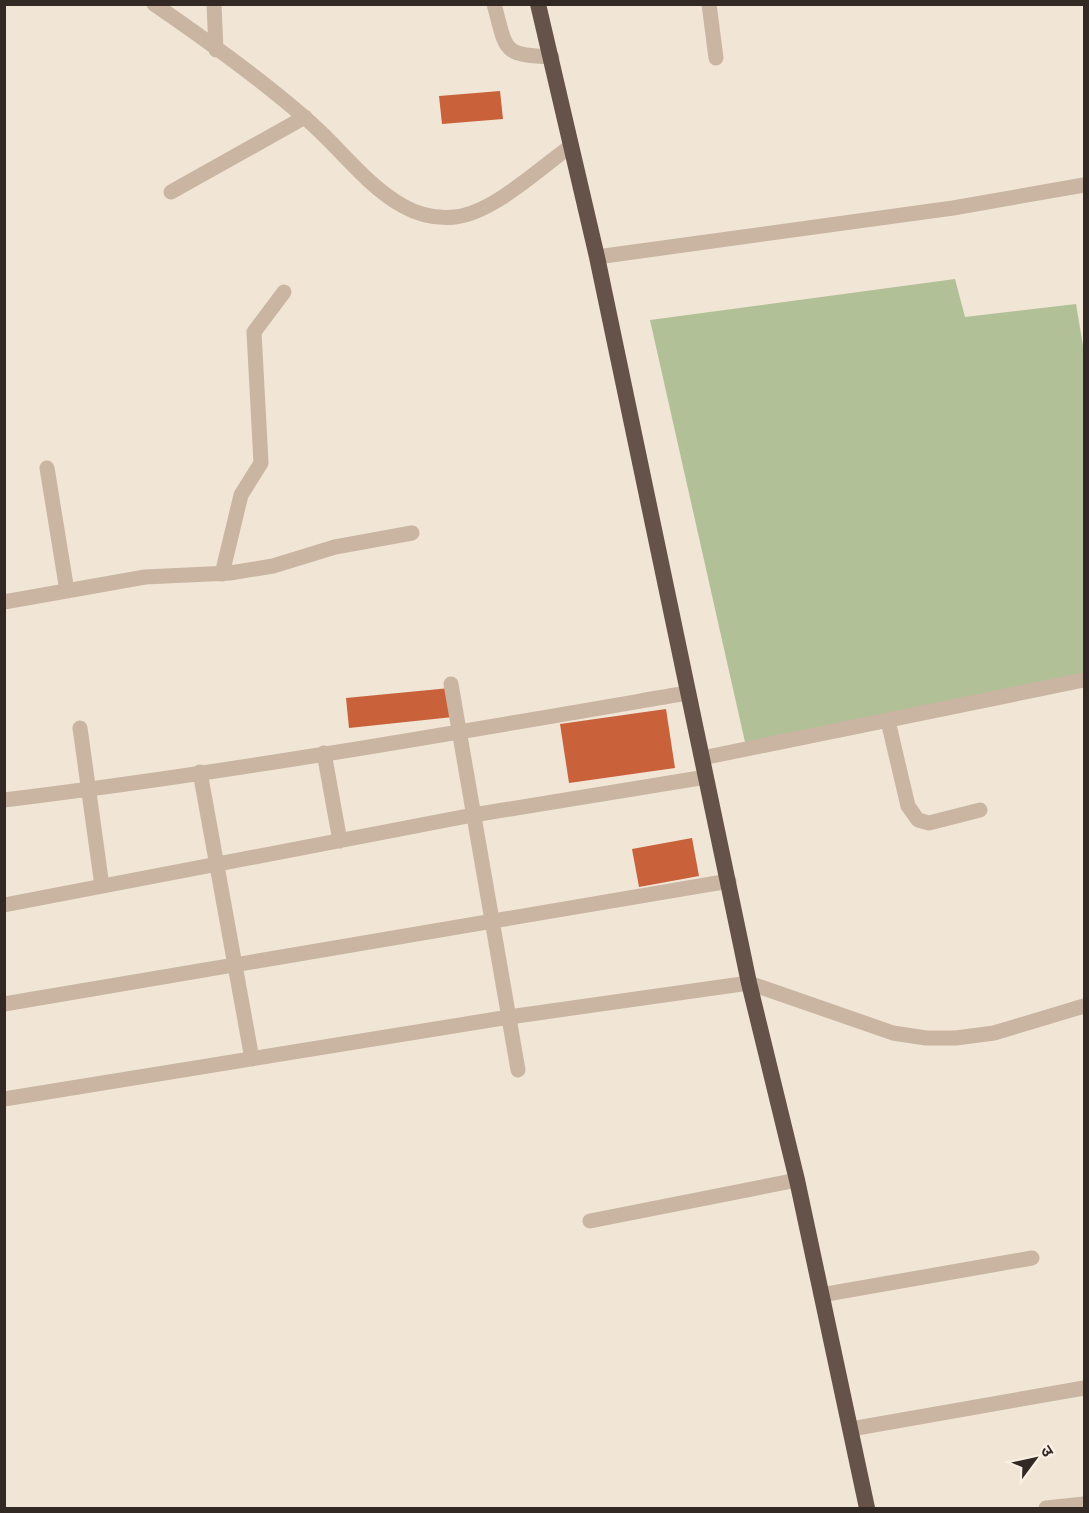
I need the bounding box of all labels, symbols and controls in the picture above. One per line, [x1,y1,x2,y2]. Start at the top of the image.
north arrow [1005,1429,1065,1489]
text: उ [1037,1443,1057,1460]

